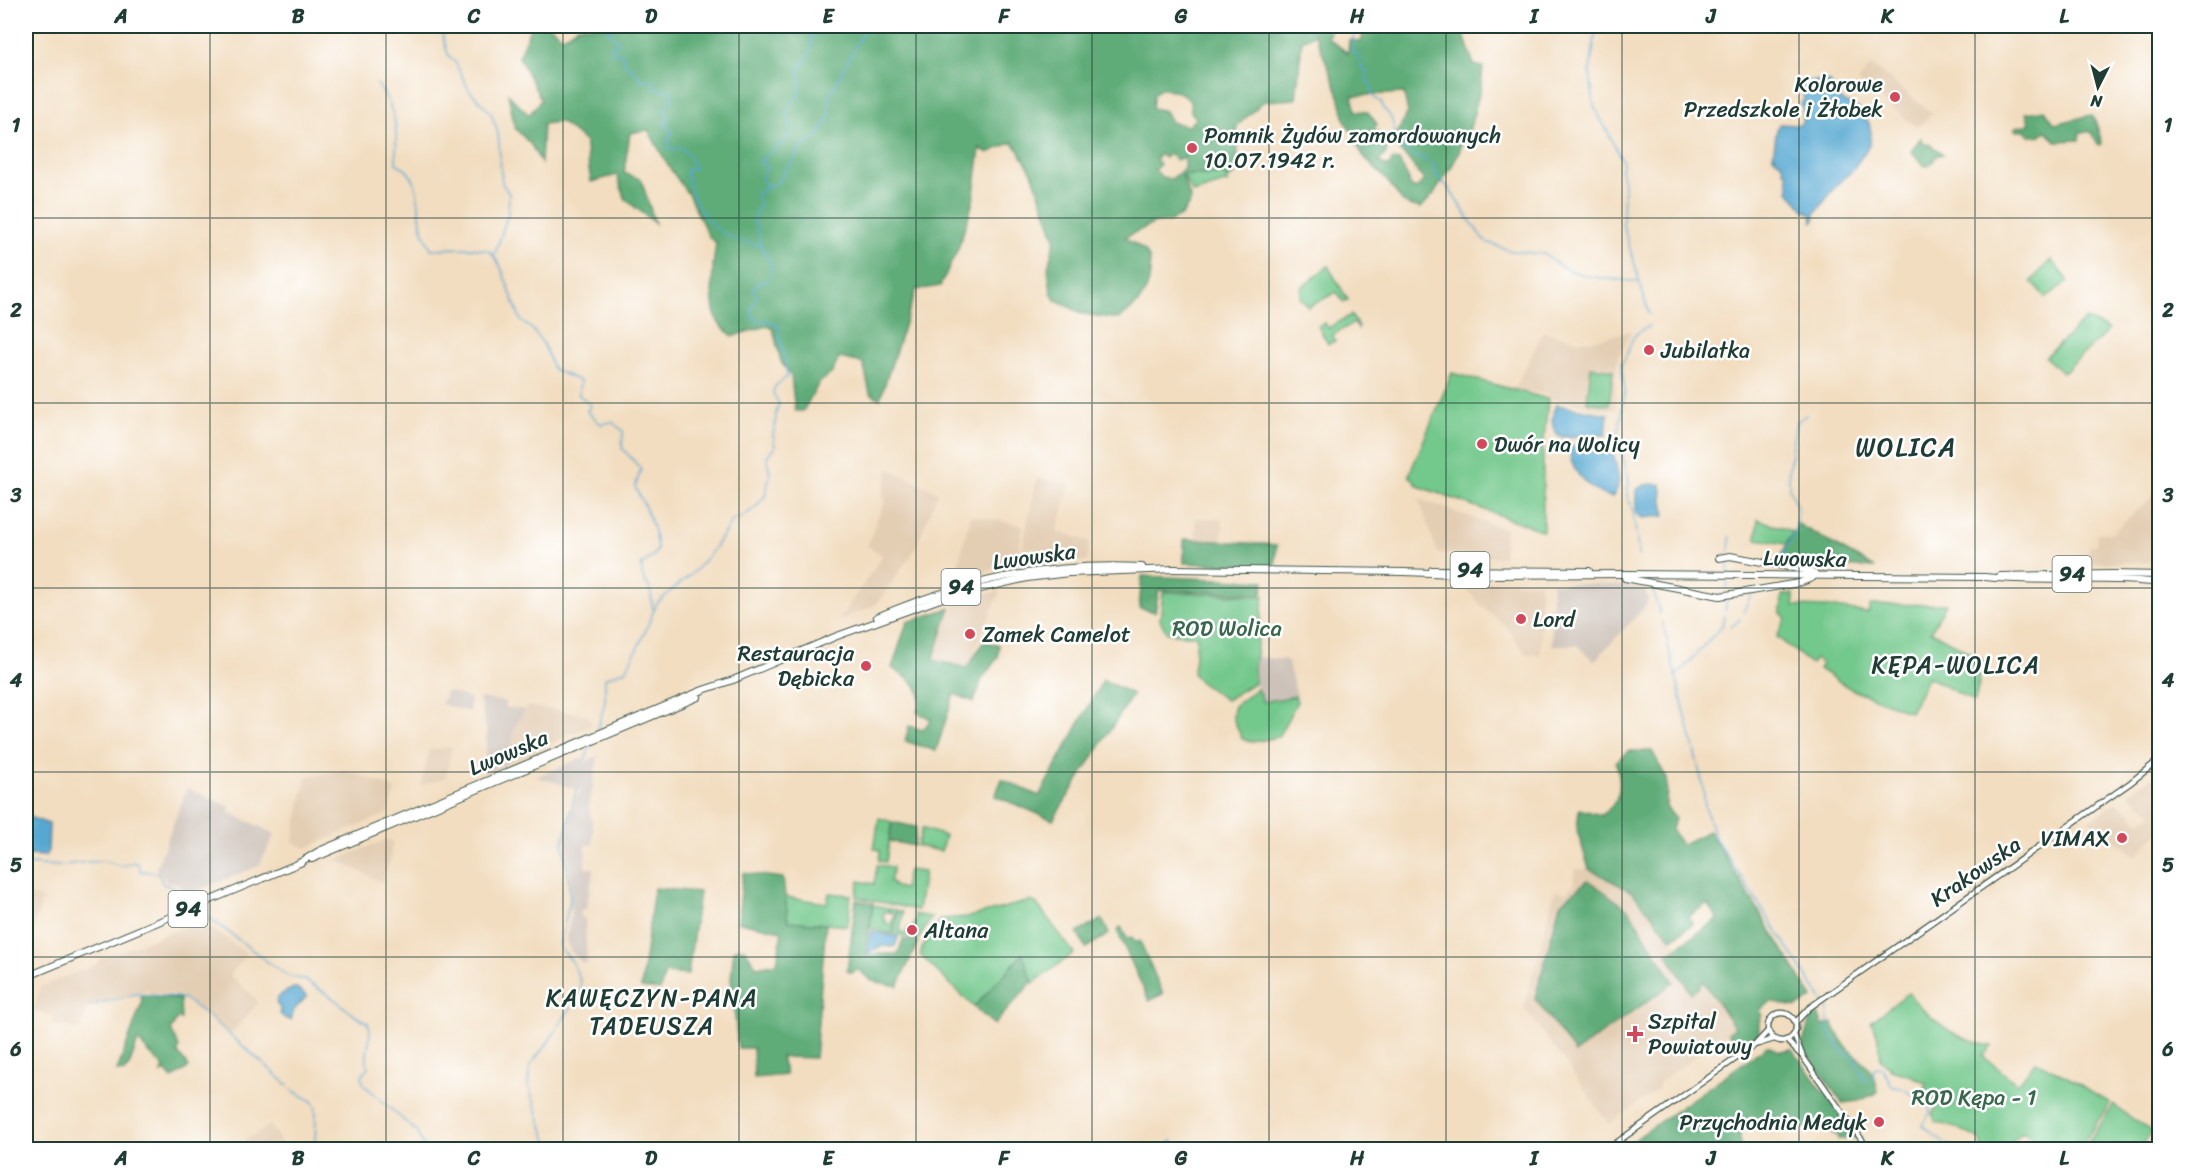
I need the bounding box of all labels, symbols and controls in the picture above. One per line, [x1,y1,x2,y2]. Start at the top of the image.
text: A [113,0,128,34]
text: B [292,0,305,34]
text: C [467,0,481,34]
text: D [645,0,658,34]
text: E [822,0,835,34]
text: F [998,0,1011,34]
text: G [1174,0,1188,34]
text: H [1349,0,1365,34]
text: I [1529,0,1540,34]
text: J [1705,0,1717,34]
text: K [1880,0,1895,34]
text: L [2059,0,2069,34]
north arrow [2068,57,2128,117]
place label: Kolorowe Przedszkole i Żłobek [1684,65,1883,129]
text: N [2089,86,2105,117]
marker: Kolorowe Przedszkole i Żłobek [1888,90,1902,104]
text: 1 [12,108,21,143]
text: 1 [2164,108,2173,143]
place label: Pomnik Żydów zamordowanych 10.07.1942 r. [1204,116,1501,180]
marker: Pomnik Żydów zamordowanych 10.07.1942 r. [1185,141,1199,155]
text: 2 [9,293,22,328]
text: 2 [2161,293,2174,328]
place label: Jubilatka [1660,331,1750,370]
marker: Jubilatka [1642,343,1656,357]
district label: WOLICA [1855,424,1957,470]
place label: Dwór na Wolicy [1494,425,1640,464]
marker: Dwór na Wolicy [1475,437,1489,451]
text: 3 [10,478,22,513]
text: 3 [2162,478,2174,513]
street label: Lwowska [990,531,1079,582]
street label: Lwowska [1763,538,1848,579]
road number: 94 [1450,552,1490,588]
road number: 94 [2052,556,2092,592]
road number: 94 [942,569,980,605]
place label: Lord [1533,600,1576,639]
park label: ROD Wolica [1172,609,1282,648]
marker: Lord [1514,612,1528,626]
place label: Zamek Camelot [982,615,1131,654]
marker: Zamek Camelot [963,627,977,641]
place label: Restauracja Dębicka [738,634,855,698]
district label: KĘPA-WOLICA [1871,644,2041,686]
marker: Restauracja Dębicka [859,659,873,673]
text: 4 [9,663,23,698]
text: 4 [2161,663,2175,698]
street label: Lwowska [462,718,555,787]
place label: VIMAX [2041,819,2110,858]
street label: Krakowska [1921,826,2029,917]
marker: VIMAX [2115,831,2129,845]
text: 5 [10,848,22,883]
text: 5 [2162,848,2174,883]
road number: 94 [168,891,207,927]
place label: Altana [923,911,989,950]
marker: Altana [905,923,919,937]
district label: KAWĘCZYN-PANA TADEUSZA [546,977,758,1047]
place label: Szpital Powiatowy [1648,1002,1753,1066]
marker: Szpital Powiatowy [1626,1025,1644,1043]
text: 6 [9,1032,22,1067]
text: 6 [2161,1032,2174,1067]
park label: ROD Kępa - 1 [1912,1078,2036,1117]
place label: Przychodnia Medyk [1679,1103,1867,1142]
marker: Przychodnia Medyk [1872,1115,1886,1129]
text: A [113,1141,128,1175]
text: B [292,1141,305,1175]
text: C [467,1141,481,1175]
text: D [645,1141,658,1175]
text: E [822,1141,835,1175]
text: F [998,1141,1011,1175]
text: G [1174,1141,1188,1175]
text: H [1349,1141,1365,1175]
text: I [1529,1141,1540,1175]
text: J [1705,1141,1717,1175]
text: K [1880,1141,1895,1175]
text: L [2059,1141,2069,1175]

